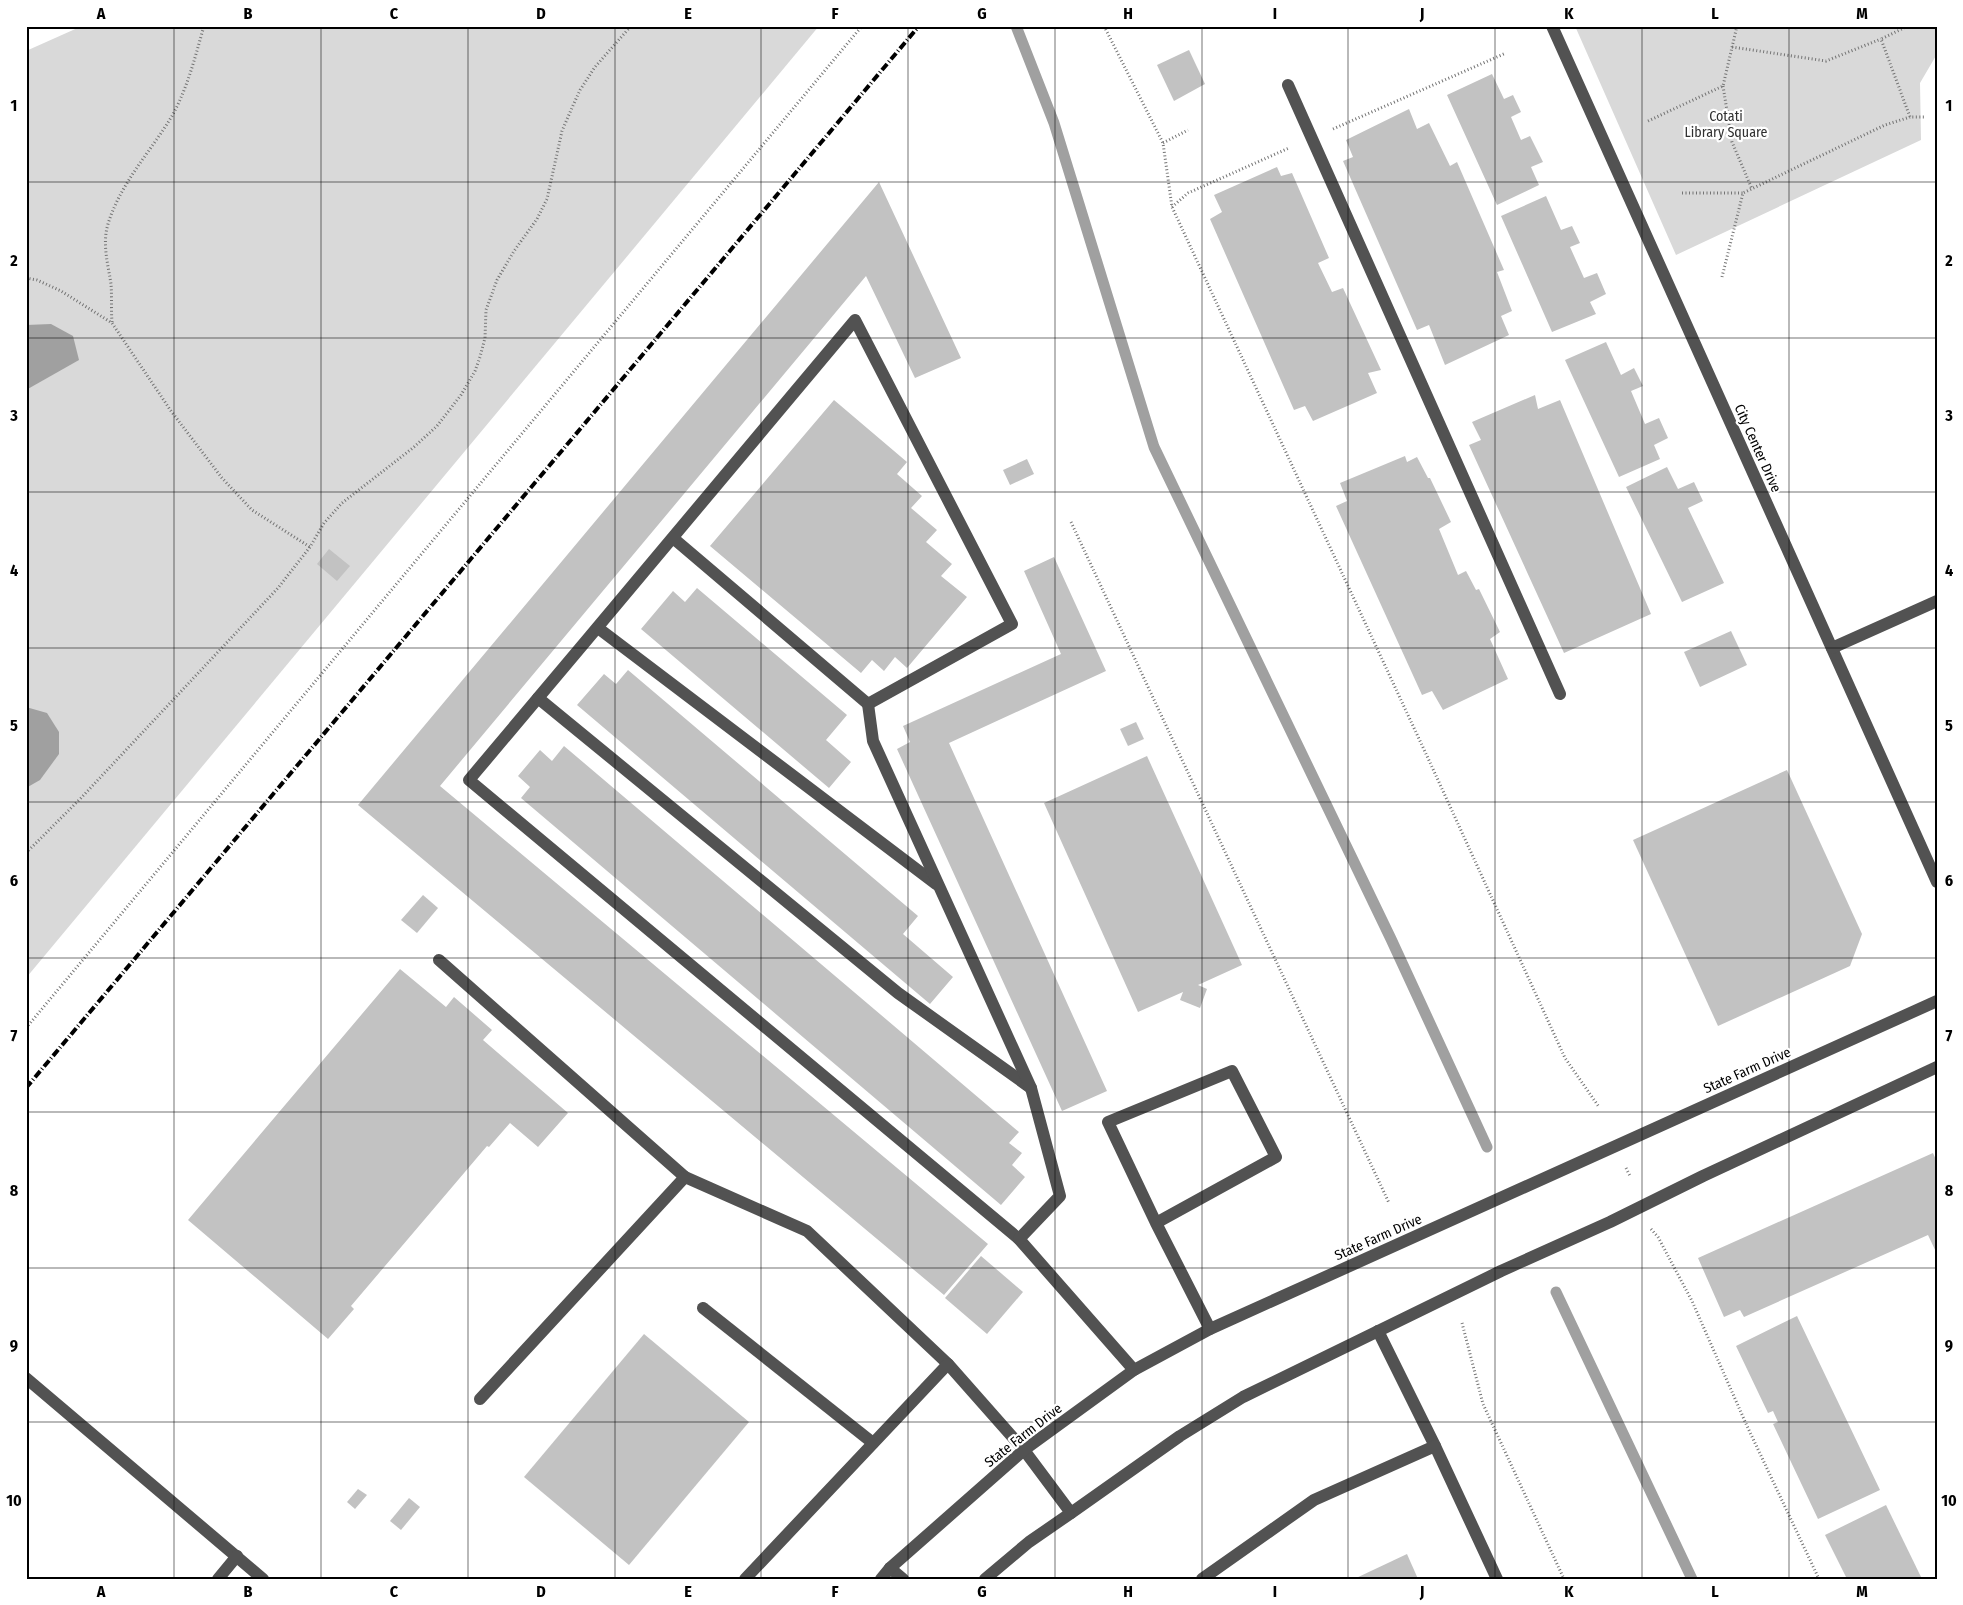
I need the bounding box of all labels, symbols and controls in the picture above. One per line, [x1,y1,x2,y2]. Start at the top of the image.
text: A [96,4,106,23]
text: B [244,4,253,23]
text: C [390,4,399,23]
text: D [536,4,546,23]
text: E [684,4,692,23]
text: F [831,4,839,23]
text: G [977,4,987,23]
text: H [1123,4,1133,23]
text: I [1273,4,1277,23]
text: J [1419,4,1424,23]
text: K [1564,4,1574,23]
text: L [1711,4,1719,23]
text: M [1856,4,1868,23]
text: 1 [11,96,17,115]
text: 1 [1946,96,1952,115]
park label: Cotati Library Square [1685,108,1768,141]
text: 2 [9,251,18,270]
text: 2 [1944,251,1953,270]
street label: City Center Drive [1730,401,1785,495]
text: 3 [9,406,18,425]
text: 3 [1944,406,1953,425]
text: 4 [10,561,18,580]
text: 4 [1945,561,1953,580]
text: 5 [10,716,18,735]
text: 5 [1945,716,1953,735]
text: 6 [10,871,18,890]
text: 6 [1945,871,1953,890]
text: 7 [11,1026,18,1045]
text: 7 [1946,1026,1953,1045]
street label: State Farm Drive [1701,1044,1793,1097]
text: 8 [10,1181,19,1200]
text: 8 [1945,1181,1954,1200]
street label: State Farm Drive [1332,1211,1424,1264]
text: 9 [10,1336,18,1355]
text: 9 [1945,1336,1953,1355]
street label: State Farm Drive [981,1400,1065,1471]
text: 10 [6,1491,22,1510]
text: 10 [1941,1491,1957,1510]
text: A [96,1582,106,1601]
text: B [244,1582,253,1601]
text: C [390,1582,399,1601]
text: D [536,1582,546,1601]
text: E [684,1582,692,1601]
text: F [831,1582,839,1601]
text: G [977,1582,987,1601]
text: H [1123,1582,1133,1601]
text: I [1273,1582,1277,1601]
text: J [1419,1582,1424,1601]
text: K [1564,1582,1574,1601]
text: L [1711,1582,1719,1601]
text: M [1856,1582,1868,1601]

